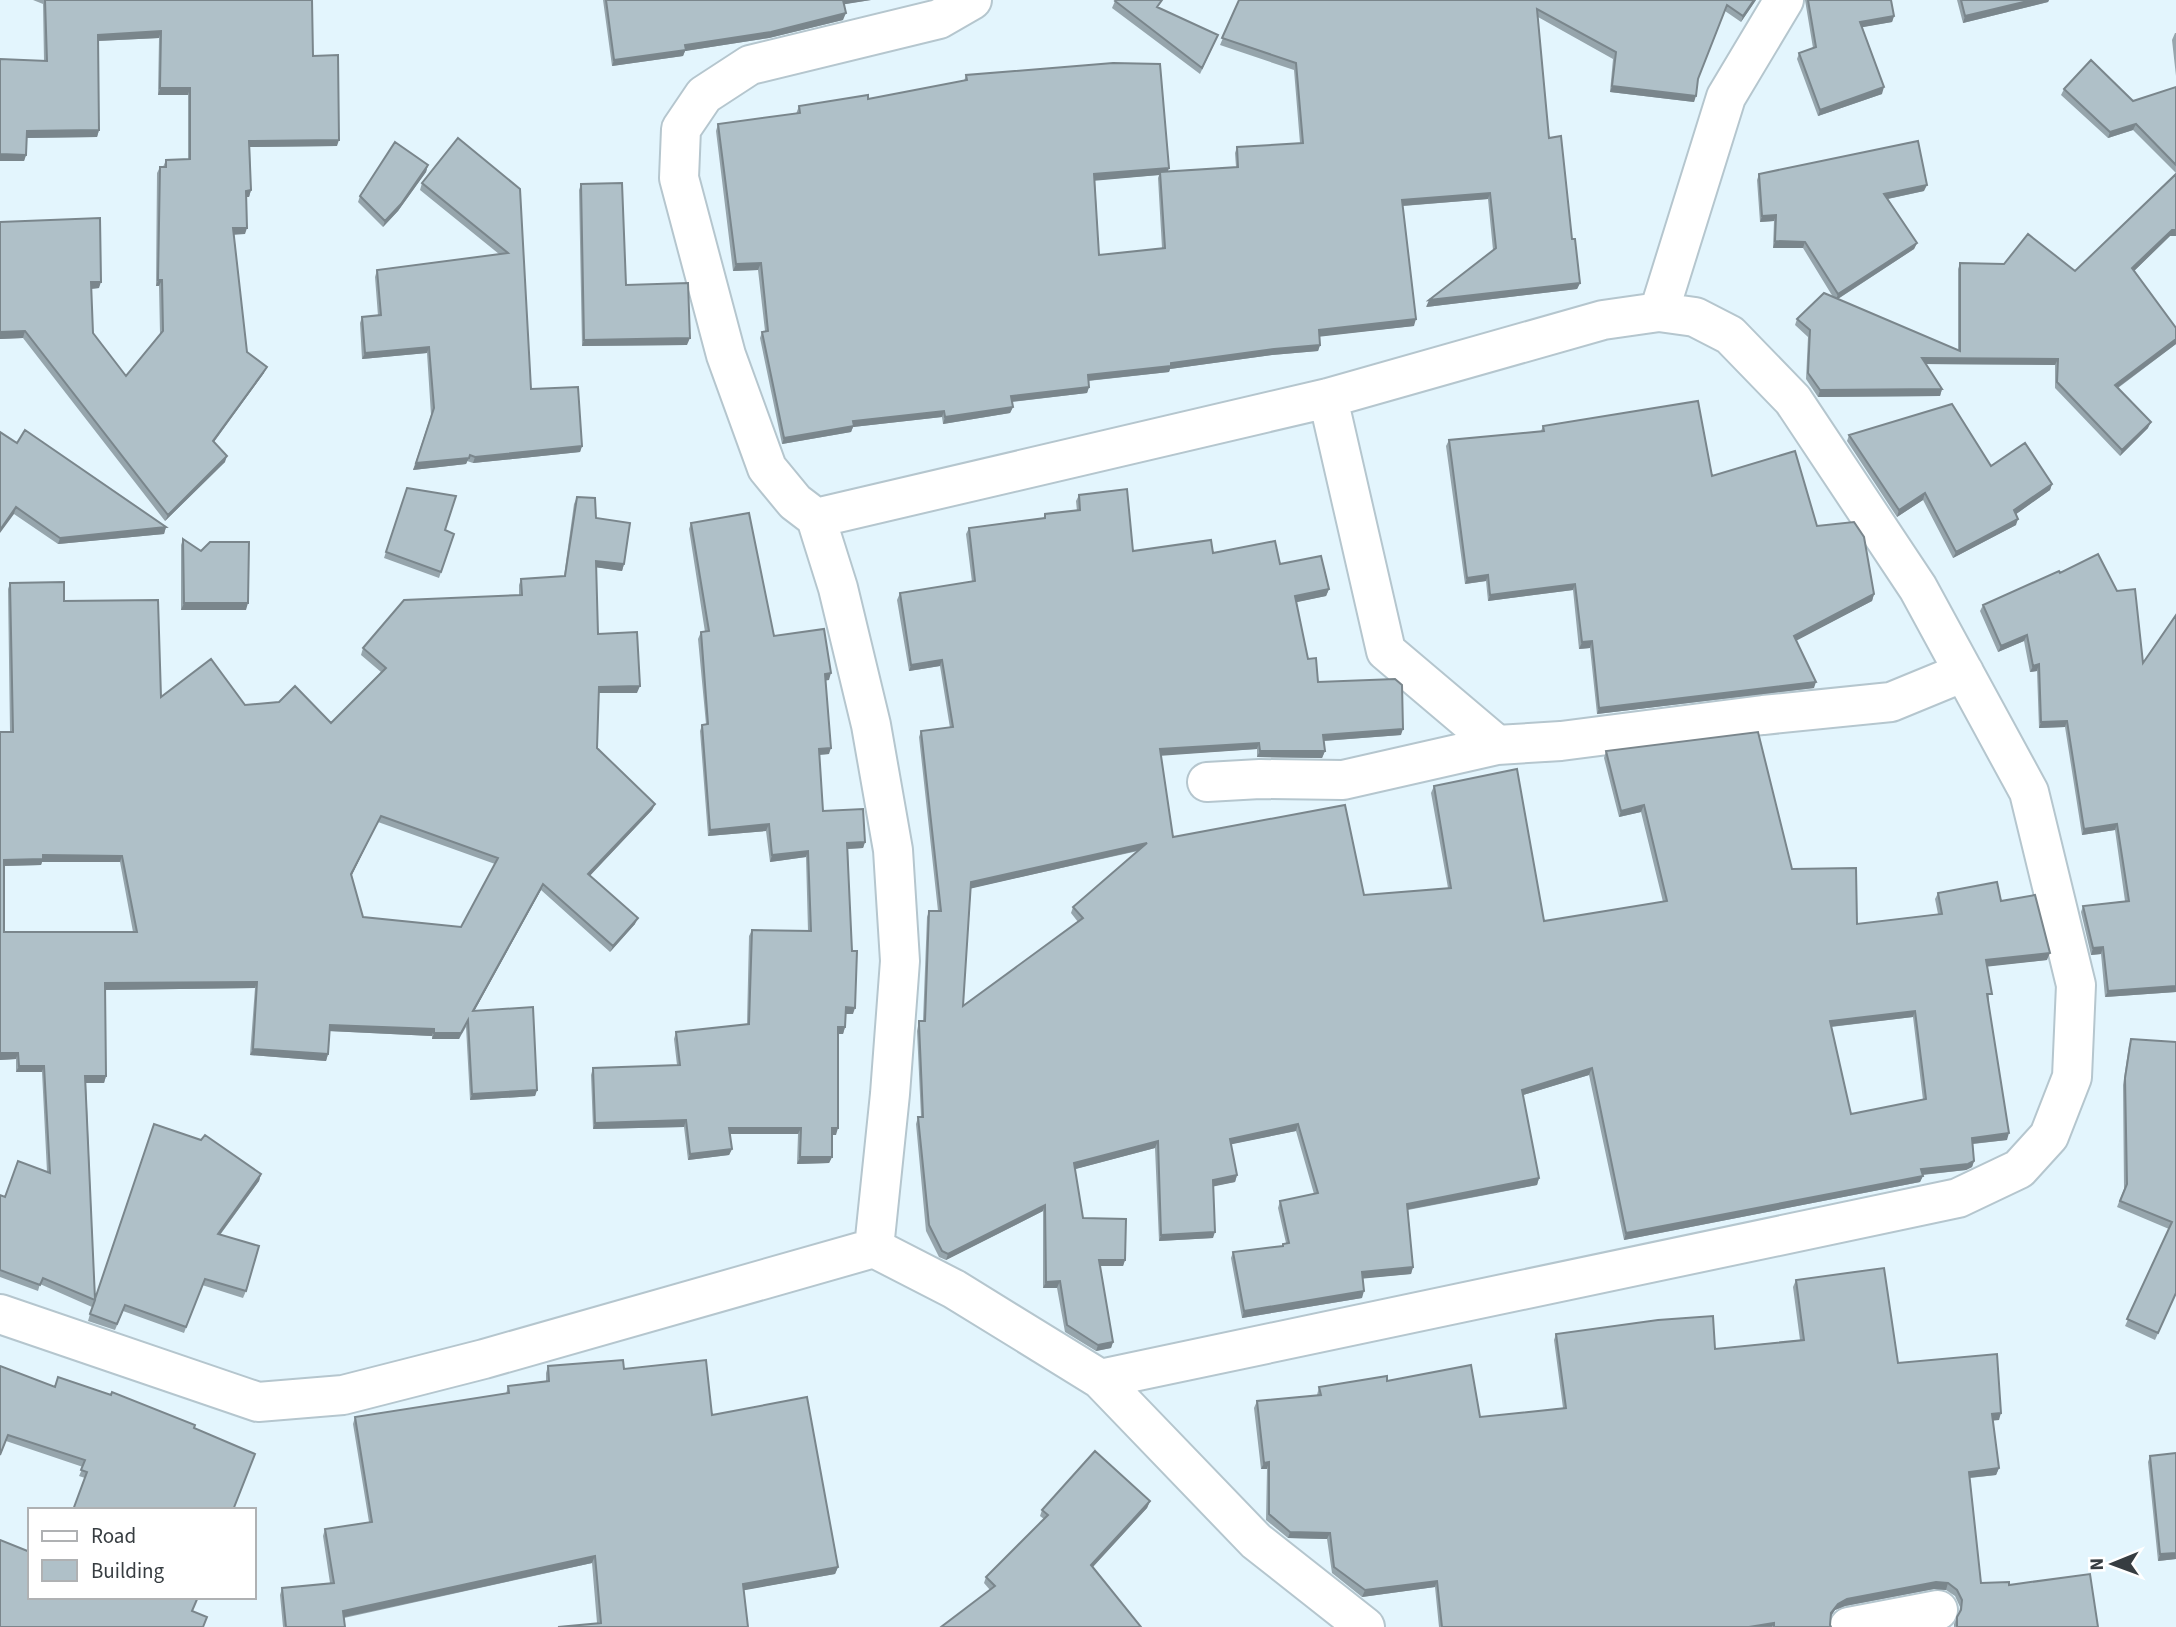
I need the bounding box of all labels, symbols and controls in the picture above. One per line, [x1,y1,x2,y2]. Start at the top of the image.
legend [28,1508,256,1599]
text: Road [91,1521,136,1551]
north arrow [2078,1529,2148,1599]
text: Building [91,1556,165,1586]
text: N [2084,1558,2111,1571]

